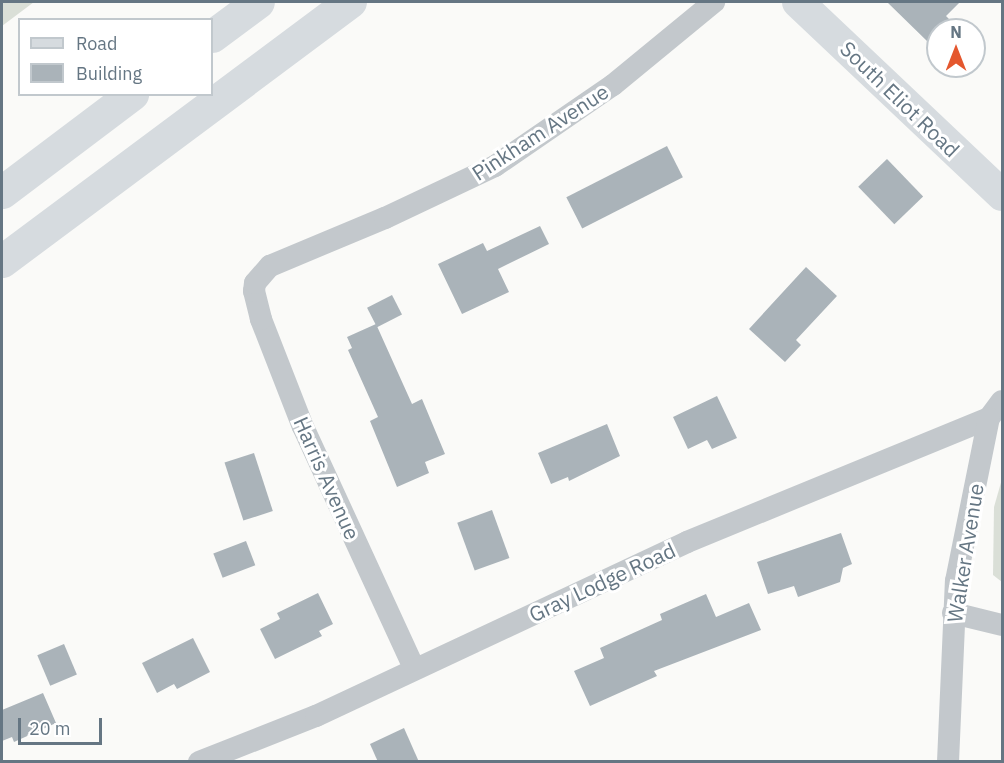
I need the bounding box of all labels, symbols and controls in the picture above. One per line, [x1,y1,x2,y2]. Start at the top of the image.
legend [18,18,213,96]
north arrow [926,18,986,78]
text: N [950,22,962,42]
text: Road [76,32,117,55]
street label: South Eliot Road [835,36,965,162]
text: Building [76,62,142,85]
street label: Pinkham Avenue [467,79,613,185]
street label: Harris Avenue [289,413,365,543]
street label: Walker Avenue [942,482,988,624]
street label: Gray Lodge Road [525,537,679,627]
scale bar [21,706,105,744]
text: 20 m [29,717,71,740]

